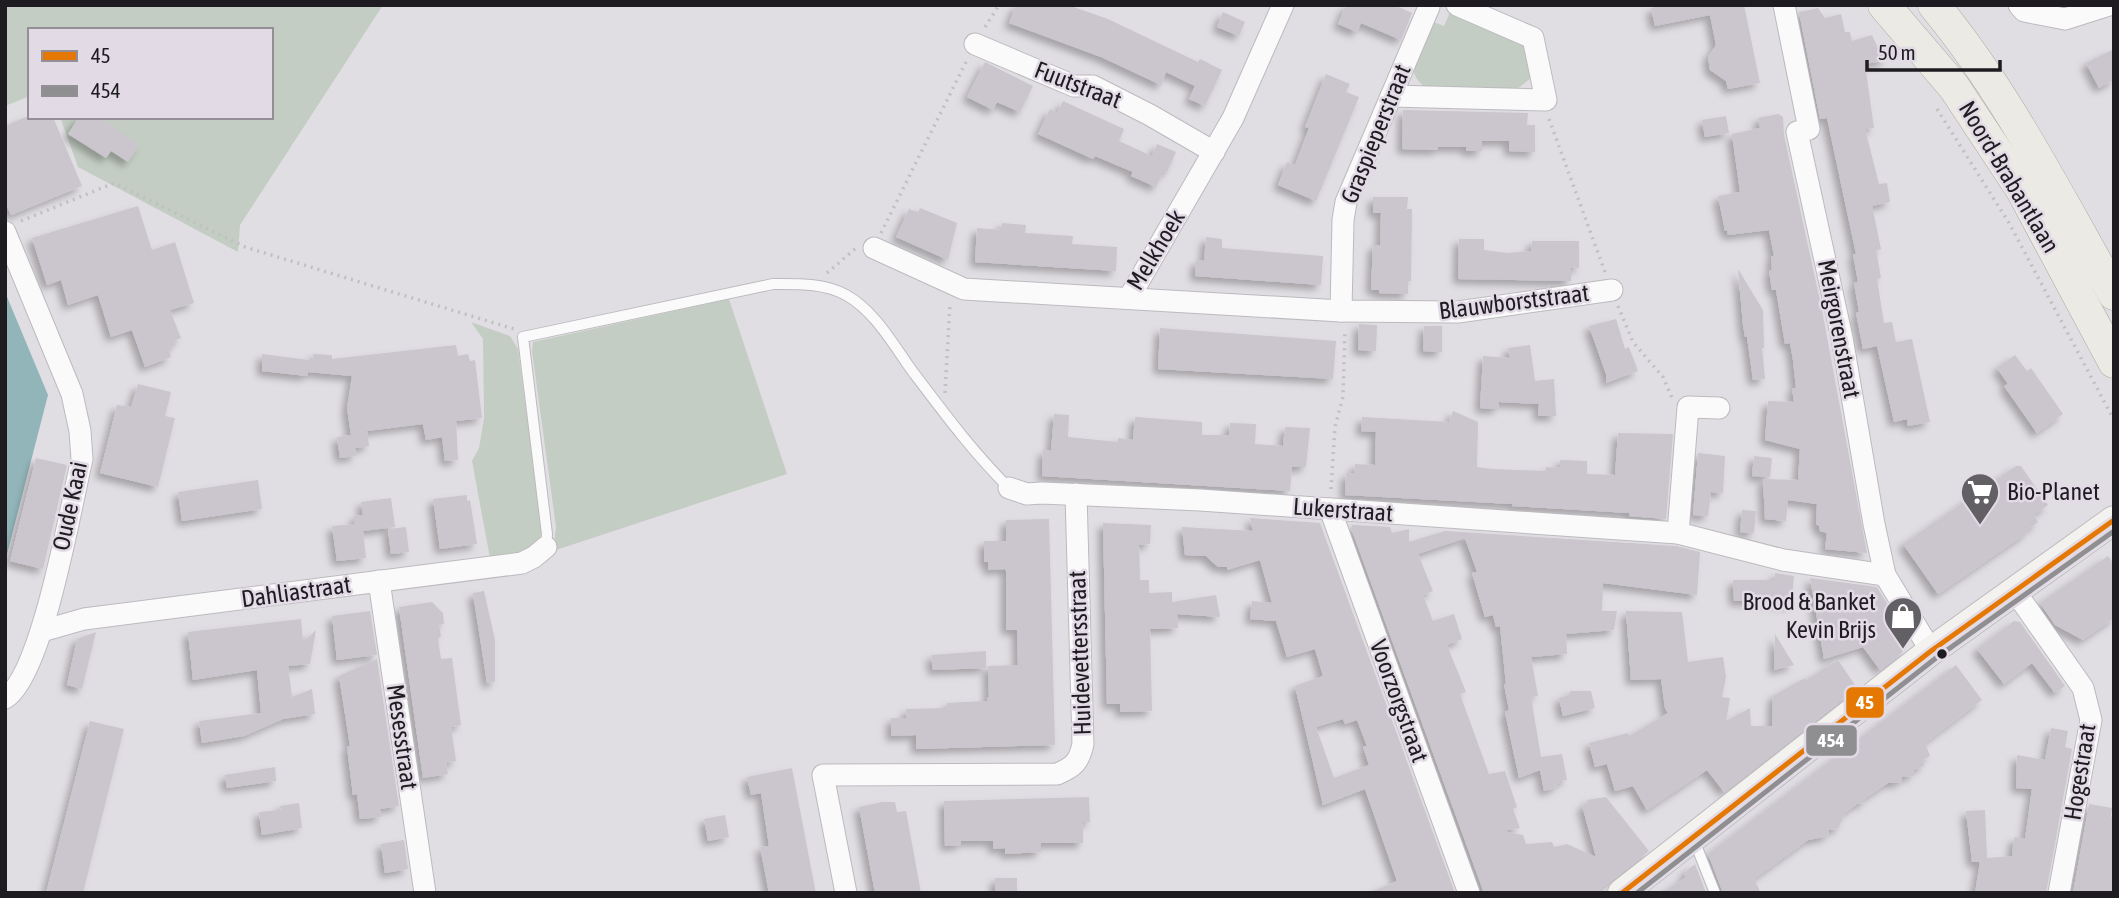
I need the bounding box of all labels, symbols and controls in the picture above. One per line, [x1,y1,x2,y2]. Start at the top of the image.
legend [28,28,273,119]
scale bar [1867,28,2000,72]
text: 50 m [1878,40,1916,64]
text: 45 [91,43,111,67]
street label: Fuutstraat [1031,56,1125,113]
street label: Graspieperstraat [1335,60,1416,207]
text: 454 [91,78,121,102]
street label: Noord-Brabantlaan [1954,96,2065,257]
street label: Melkhoek [1121,205,1190,295]
street label: Meirgorenstraat [1813,257,1866,401]
street label: Blauwborststraat [1437,279,1591,324]
street label: Oude Kaai [47,459,92,553]
supermarket icon: Bio-Planet [1959,471,2001,526]
place label: Bio-Planet [2007,478,2100,505]
street label: Lukerstraat [1292,493,1394,526]
street label: Dahliastraat [239,570,353,613]
street label: Huidevettersstraat [1063,570,1096,736]
place label: Brood & Banket Kevin Brijs [1742,588,1876,643]
shop icon: Brood & Banket Kevin Brijs [1882,595,1924,650]
street label: Voorzorgstraat [1365,636,1434,766]
unlabelled marker [1935,647,1949,661]
street label: Mesesstraat [382,683,423,791]
line badge: 45 [1845,686,1885,719]
text: 45 [1855,691,1874,713]
street label: Hogestraat [2059,722,2100,822]
line badge: 454 [1805,724,1858,757]
text: 454 [1817,729,1844,751]

